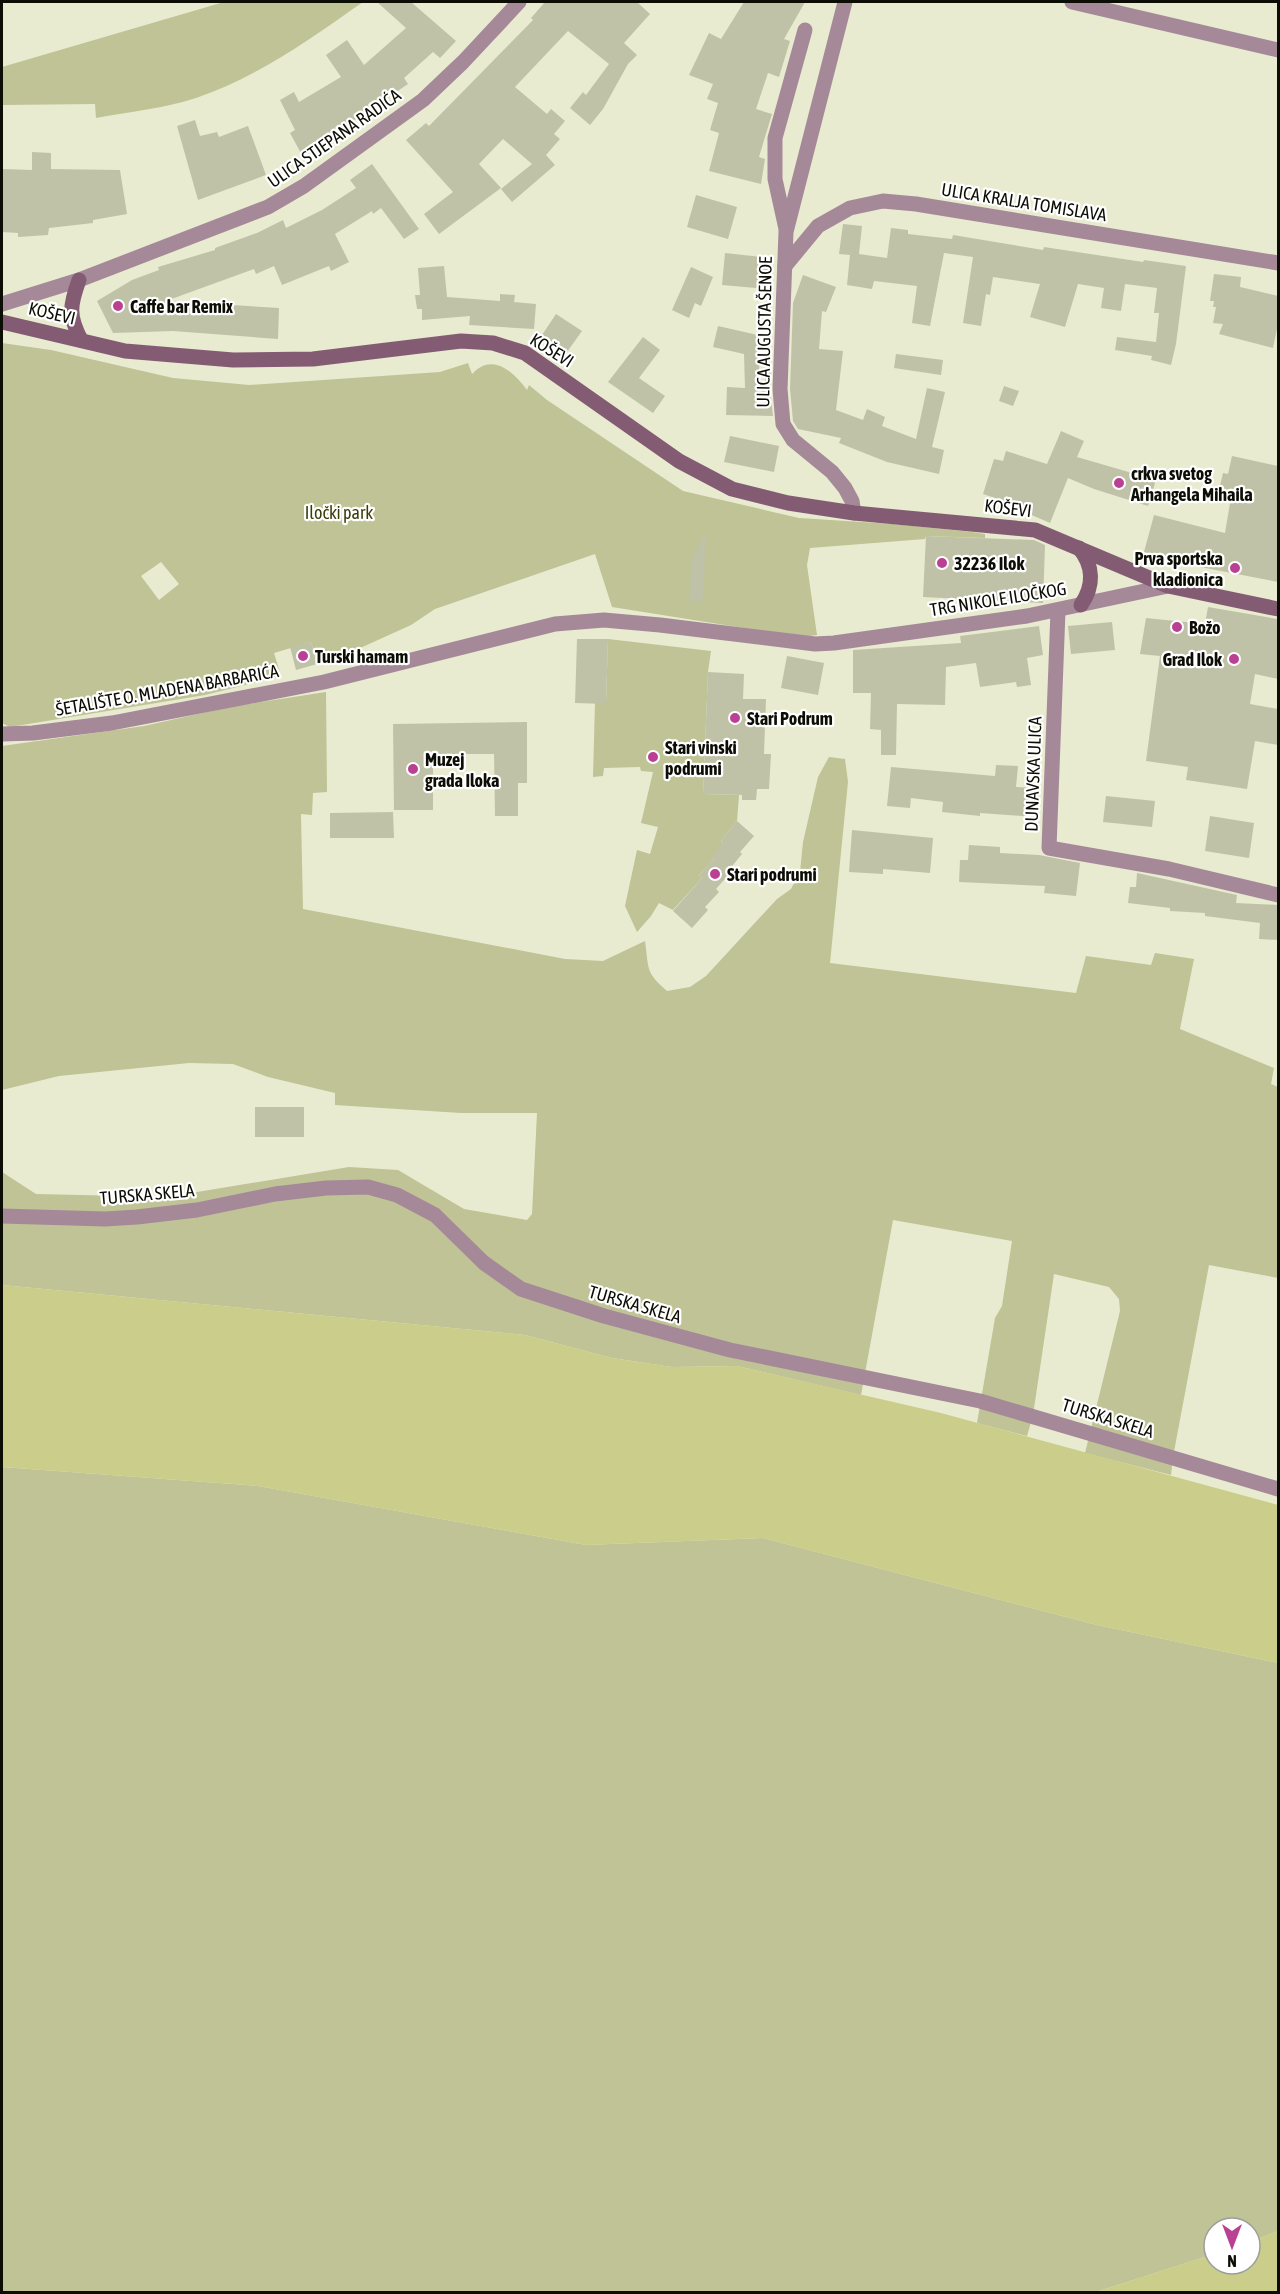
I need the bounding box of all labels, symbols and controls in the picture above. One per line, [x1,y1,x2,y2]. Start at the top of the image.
street label: ULICA STJEPANA RADIĆA [263,84,405,192]
street label: ULICA KRALJA TOMISLAVA [940,179,1108,225]
street label: ULICA AUGUSTA ŠENOE [752,256,776,408]
place label: Caffe bar Remix [130,296,234,317]
street label: KOŠEVI [27,297,77,329]
marker: Caffe bar Remix [111,299,125,313]
street label: KOŠEVI [526,329,578,371]
place label: crkva svetog Arhangela Mihaila [1130,463,1253,505]
marker: crkva svetog Arhangela Mihaila [1112,476,1126,490]
street label: KOŠEVI [983,495,1033,521]
park label: Iločki park [305,502,373,523]
place label: Prva sportska kladionica [1134,548,1223,590]
place label: 32236 Ilok [954,553,1025,574]
marker: 32236 Ilok [935,556,949,570]
marker: Prva sportska kladionica [1228,561,1242,575]
street label: TRG NIKOLE ILOČKOG [928,578,1068,620]
place label: Božo [1189,617,1221,638]
marker: Božo [1170,620,1184,634]
place label: Turski hamam [315,646,408,667]
marker: Turski hamam [296,649,310,663]
place label: Grad Ilok [1163,649,1223,670]
marker: Grad Ilok [1227,652,1241,666]
street label: ŠETALIŠTE O. MLADENA BARBARIĆA [54,660,280,720]
place label: Stari Podrum [747,708,833,729]
marker: Stari Podrum [728,711,742,725]
street label: DUNAVSKA ULICA [1020,716,1046,832]
place label: Stari vinski podrumi [665,737,737,779]
place label: Muzej grada Iloka [425,749,499,791]
marker: Stari vinski podrumi [646,750,660,764]
marker: Muzej grada Iloka [406,762,420,776]
place label: Stari podrumi [727,864,817,885]
marker: Stari podrumi [708,867,722,881]
street label: TURSKA SKELA [99,1179,195,1209]
street label: TURSKA SKELA [586,1281,684,1327]
street label: TURSKA SKELA [1059,1394,1157,1442]
north arrow [1202,2216,1262,2276]
text: N [1227,2252,1237,2270]

